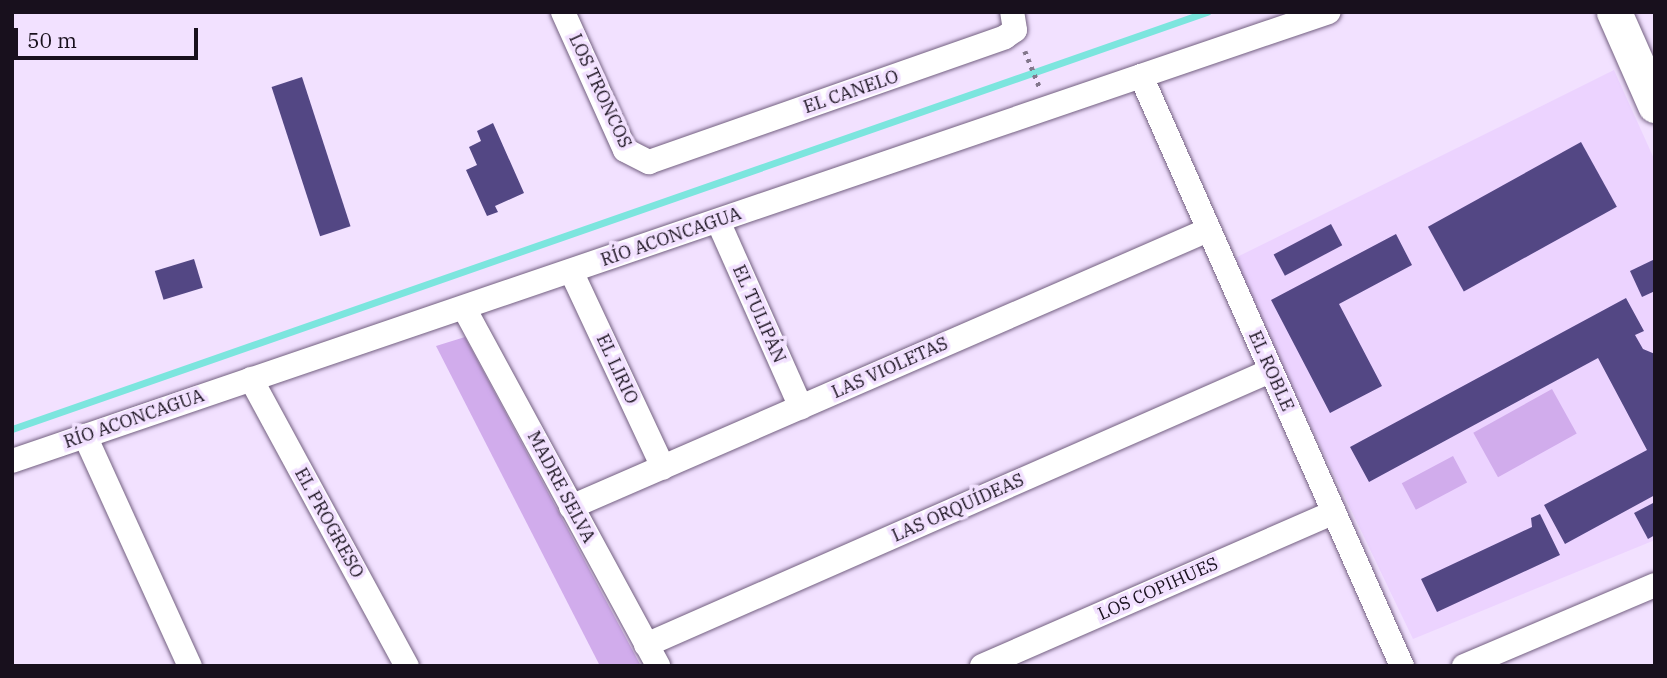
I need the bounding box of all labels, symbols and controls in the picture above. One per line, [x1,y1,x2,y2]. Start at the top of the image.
scale bar [18,14,201,58]
text: 50 m [27,26,77,54]
street label: LOS TRONCOS [564,30,636,152]
street label: EL CANELO [801,66,901,118]
street label: RÍO ACONCAGUA [598,203,744,271]
street label: EL TULIPÁN [728,262,790,366]
street label: EL ROBLE [1244,328,1298,414]
street label: EL LIRIO [591,331,643,407]
street label: LAS VIOLETAS [829,333,951,403]
street label: RÍO ACONCAGUA [61,385,207,453]
street label: MADRE SELVA [522,427,600,547]
street label: EL PROGRESO [290,464,368,582]
street label: LAS ORQUÍDEAS [889,469,1027,547]
street label: LOS COPIHUES [1094,553,1222,625]

